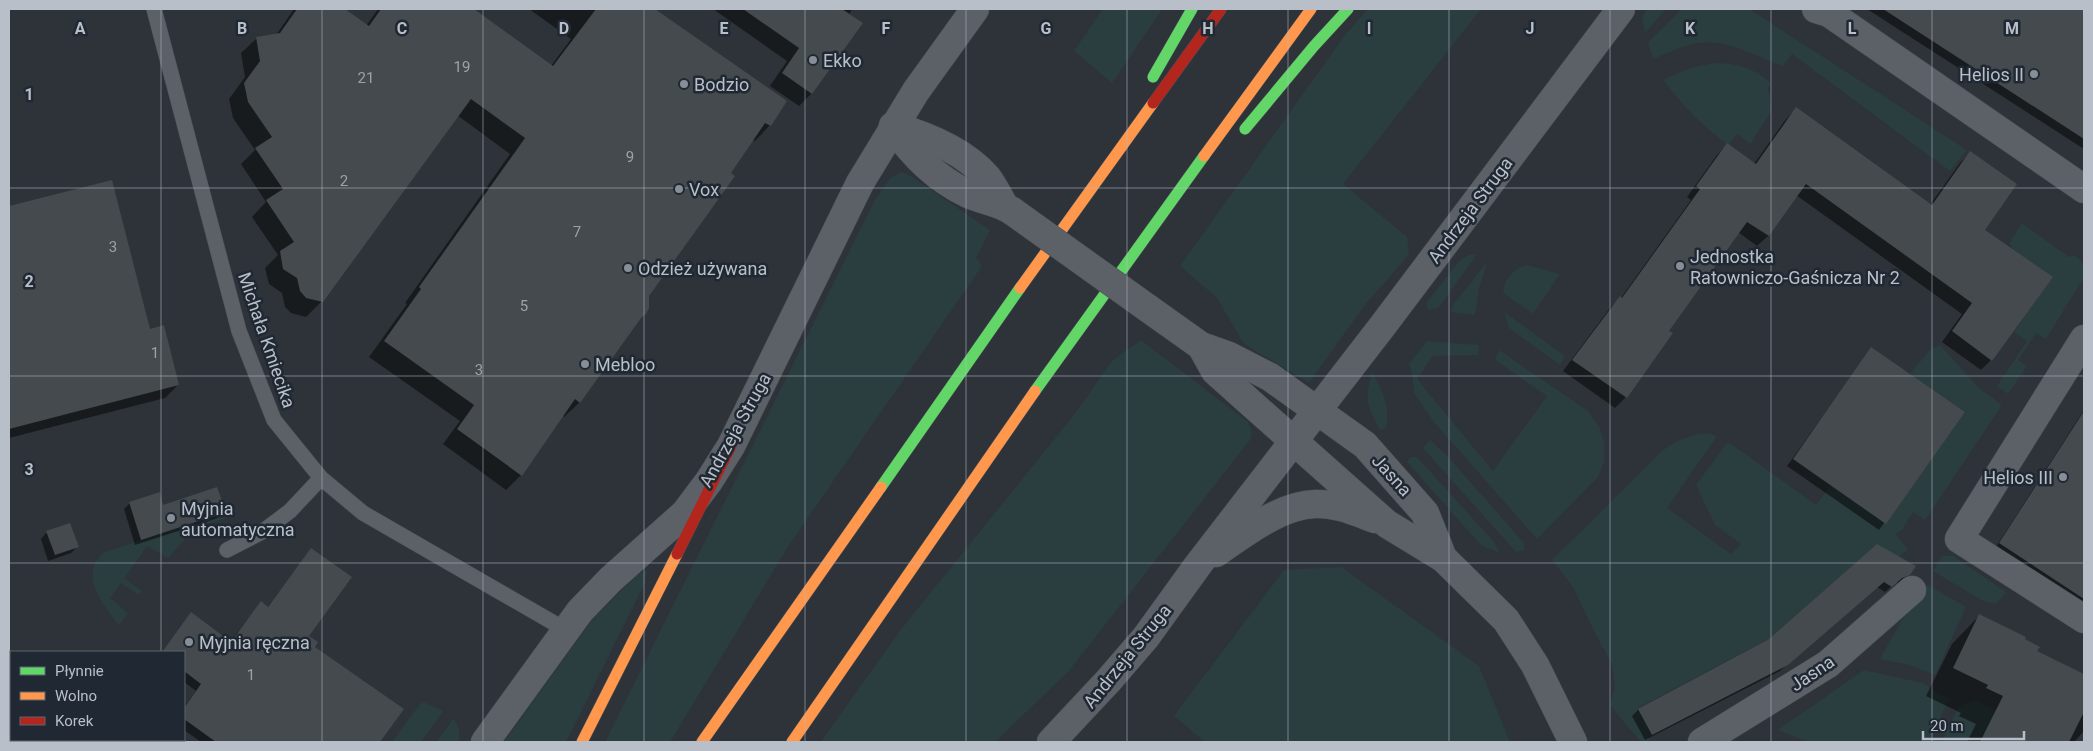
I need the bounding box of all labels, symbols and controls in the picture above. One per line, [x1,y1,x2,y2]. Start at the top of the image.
text: A [75,19,86,38]
text: B [237,19,247,38]
text: C [397,19,407,38]
text: D [559,19,569,38]
text: E [720,19,729,38]
text: F [882,19,891,38]
text: G [1041,19,1052,38]
text: H [1202,19,1214,38]
text: I [1367,19,1371,38]
text: J [1526,19,1534,38]
text: K [1685,19,1696,38]
text: L [1848,19,1857,38]
text: M [2005,19,2019,38]
place label: Ekko [823,50,862,71]
marker: Ekko [807,54,819,66]
house number: 19 [454,58,470,76]
place label: Helios II [1959,64,2024,85]
marker: Helios II [2028,68,2040,80]
house number: 21 [358,69,374,87]
place label: Bodzio [694,74,749,95]
marker: Bodzio [678,78,690,90]
text: 1 [24,85,34,104]
house number: 9 [626,148,634,166]
street label: Andrzeja Struga [1423,153,1517,267]
house number: 2 [340,172,348,190]
place label: Vox [689,179,719,200]
marker: Vox [673,183,685,195]
house number: 7 [573,223,581,241]
house number: 3 [109,238,117,256]
place label: Jednostka Ratowniczo-Gaśnicza Nr 2 [1690,246,1900,288]
place label: Odzież używana [638,258,767,279]
marker: Jednostka Ratowniczo-Gaśnicza Nr 2 [1674,260,1686,272]
marker: Odzież używana [622,262,634,274]
street label: Michała Kmiecika [234,270,300,410]
text: 2 [24,272,34,291]
house number: 5 [520,297,528,315]
house number: 1 [151,344,159,362]
place label: Mebloo [595,354,655,375]
marker: Mebloo [579,358,591,370]
house number: 3 [475,361,483,379]
street label: Andrzeja Struga [695,369,775,491]
street label: Jasna [1368,450,1416,500]
text: 3 [24,460,34,479]
place label: Helios III [1983,467,2053,488]
marker: Helios III [2057,471,2069,483]
place label: Myjnia automatyczna [181,498,295,540]
marker: Myjnia automatyczna [165,512,177,524]
street label: Andrzeja Struga [1079,600,1175,712]
place label: Myjnia ręczna [199,632,310,653]
marker: Myjnia ręczna [183,636,195,648]
legend [10,651,185,741]
street label: Jasna [1786,651,1838,695]
text: Płynnie [55,662,104,680]
house number: 1 [247,666,255,684]
text: Wolno [55,687,97,705]
scale bar [1923,708,2024,740]
text: Korek [55,712,94,730]
text: 20 m [1930,717,1964,735]

